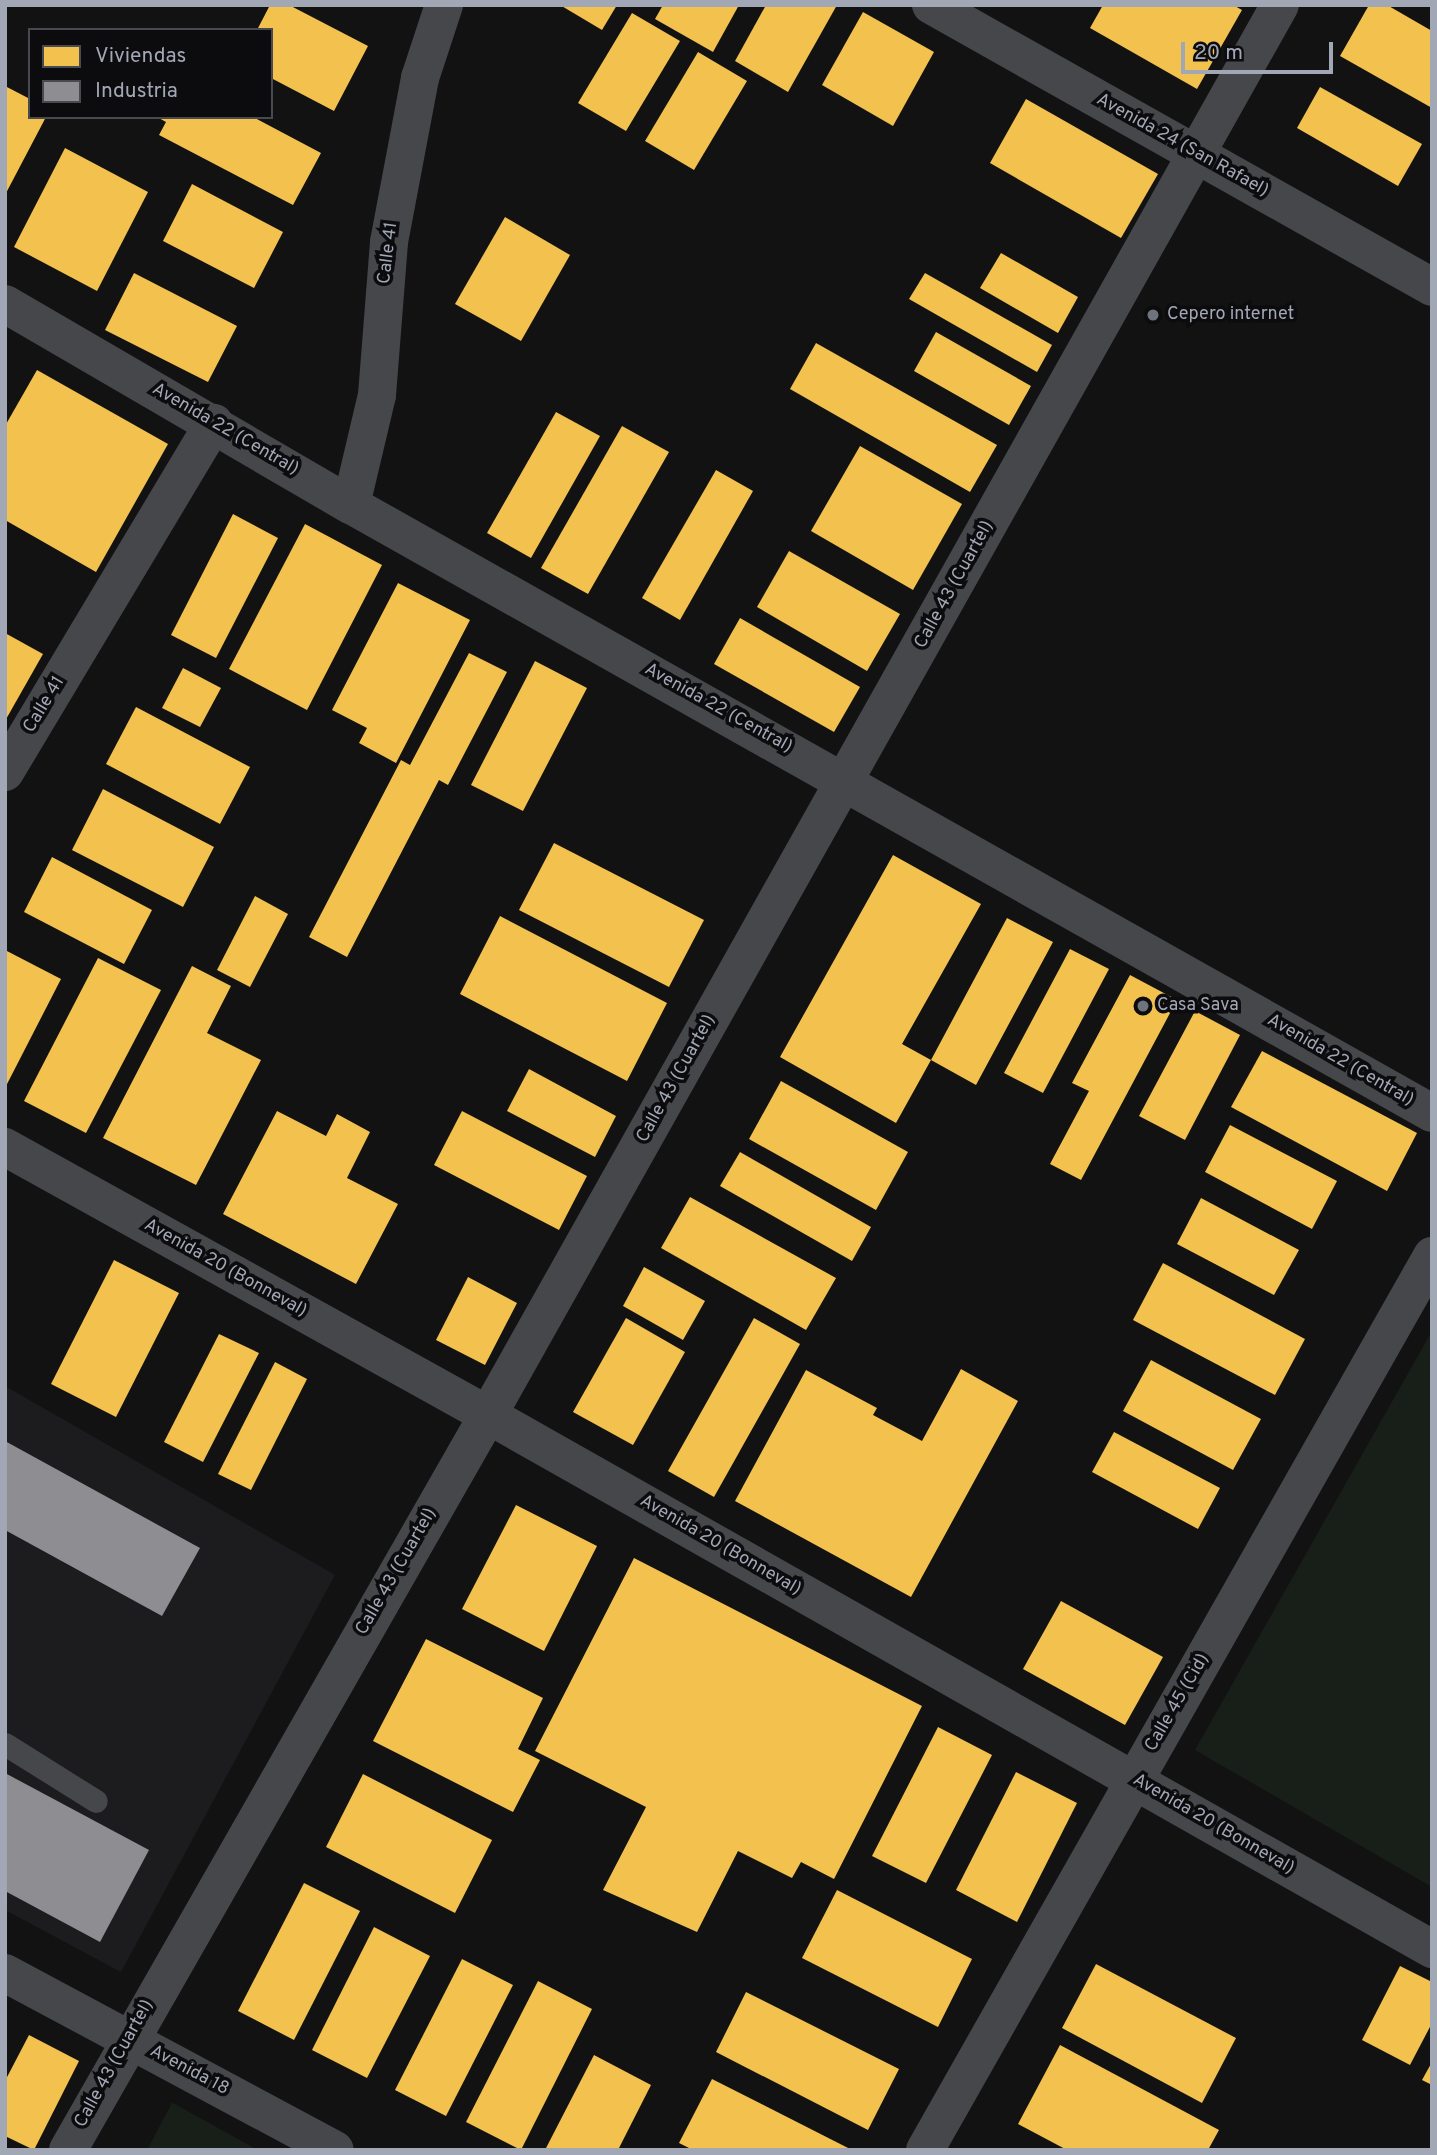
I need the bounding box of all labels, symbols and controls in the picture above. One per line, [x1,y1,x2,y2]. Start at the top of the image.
legend [28,28,273,119]
scale bar [1185,28,1337,72]
text: 20 m [1194,40,1243,67]
text: Viviendas [95,43,186,70]
text: Industria [95,78,178,105]
street label: Avenida 24 (San Rafael) [1092,90,1272,202]
street label: Calle 41 [374,221,404,285]
place label: Cepero internet [1167,304,1294,326]
marker: Cepero internet [1145,307,1161,323]
street label: Avenida 22 (Central) [148,379,302,481]
street label: Calle 43 (Cuartel) [911,517,999,653]
street label: Avenida 22 (Central) [640,659,796,759]
street label: Calle 41 [20,673,70,737]
place label: Casa Sava [1157,995,1239,1017]
marker: Casa Sava [1135,998,1151,1014]
street label: Avenida 22 (Central) [1263,1010,1417,1112]
street label: Calle 43 (Cuartel) [633,1011,721,1147]
street label: Avenida 20 (Bonneval) [140,1215,310,1323]
street label: Avenida 20 (Bonneval) [635,1491,805,1601]
street label: Calle 43 (Cuartel) [352,1505,442,1639]
street label: Calle 45 (Cid) [1141,1650,1215,1756]
street label: Avenida 20 (Bonneval) [1128,1770,1298,1880]
street label: Calle 43 (Cuartel) [71,1996,159,2132]
street label: Avenida 18 [146,2041,232,2101]

